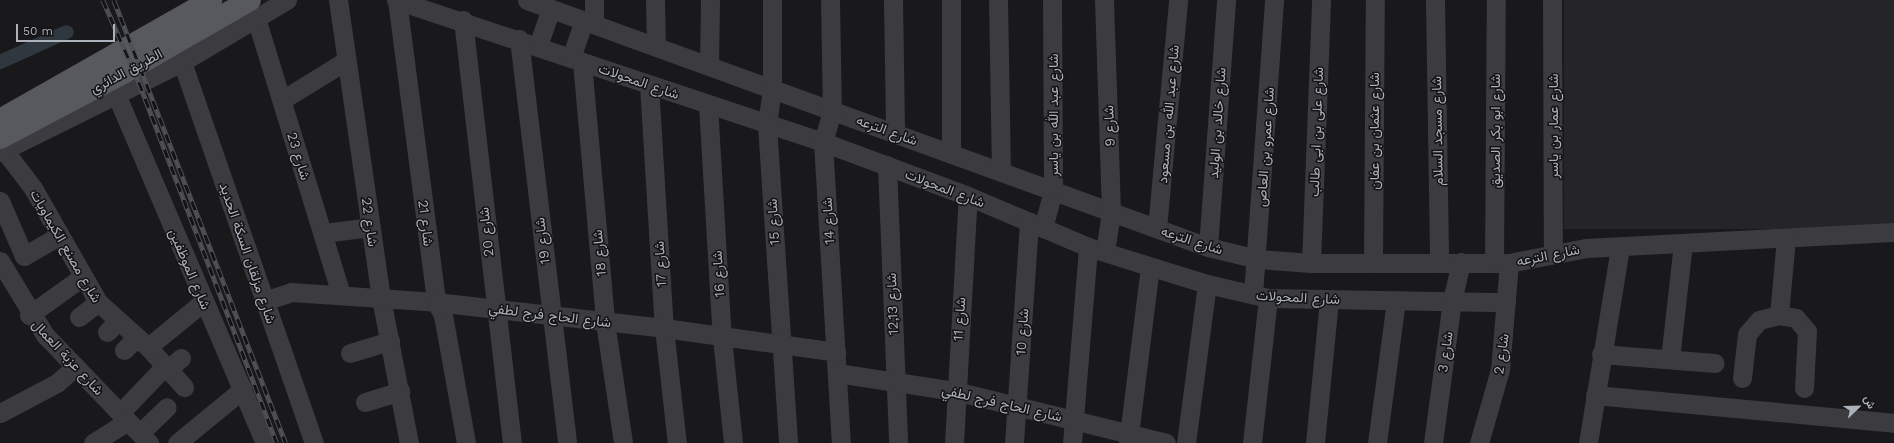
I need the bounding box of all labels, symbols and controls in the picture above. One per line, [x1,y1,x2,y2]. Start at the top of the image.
scale bar [18,16,117,42]
text: 50 m [23,24,53,38]
street label: شارع عبد الله بن مسعود [1154,44,1182,184]
street label: الطريق الدائري [87,45,165,97]
street label: شارع عبد الله بن ياسر [1045,53,1061,177]
street label: شارع المحولات [596,59,682,103]
street label: شارع خالد بن الوليد [1205,67,1229,179]
street label: شارع على بن ابى طالب [1305,67,1327,197]
street label: شارع عثمان بن عفان [1366,72,1382,190]
street label: شارع ابو بكر الصديق [1487,74,1503,188]
street label: شارع عمار بن ياسر [1545,74,1561,178]
street label: شارع مسجد السلام [1428,76,1446,186]
street label: شارع عمرو بن العاص [1252,87,1278,207]
street label: شارع 9 [1100,105,1118,147]
street label: شارع الترعه [854,111,920,149]
street label: شارع 23 [284,130,314,182]
street label: شارع المحولات [903,165,987,211]
street label: شارع مزلقان السكة الحديد [216,180,280,326]
street label: شارع مصنع الكيماويات [27,186,105,306]
street label: شارع 22 [358,196,382,248]
street label: شارع 14 [818,197,838,245]
street label: شارع 15 [763,198,783,246]
street label: شارع 21 [415,199,437,247]
street label: شارع 20 [475,206,497,258]
street label: شارع 19 [531,217,553,265]
street label: شارع الترعه [1159,222,1225,258]
street label: شارع الموظفين [165,226,215,312]
street label: شارع 18 [589,229,609,277]
street label: شارع 17 [650,240,670,288]
street label: شارع الترعه [1515,241,1581,269]
street label: شارع 16 [708,250,728,298]
street label: شارع 12,13 [883,273,901,335]
street label: شارع المحولات [1256,286,1340,308]
street label: شارع 11 [949,297,969,341]
street label: شارع الحاج فرج لطفي [488,299,612,331]
street label: شارع 10 [1012,308,1032,356]
street label: شارع عزبة العمال [29,316,107,398]
street label: شارع 3 [1434,330,1456,374]
street label: شارع 2 [1490,332,1512,376]
street label: شارع الحاج فرج لطفي [940,381,1064,425]
north arrow [1838,387,1878,427]
text: ش [1861,393,1878,411]

